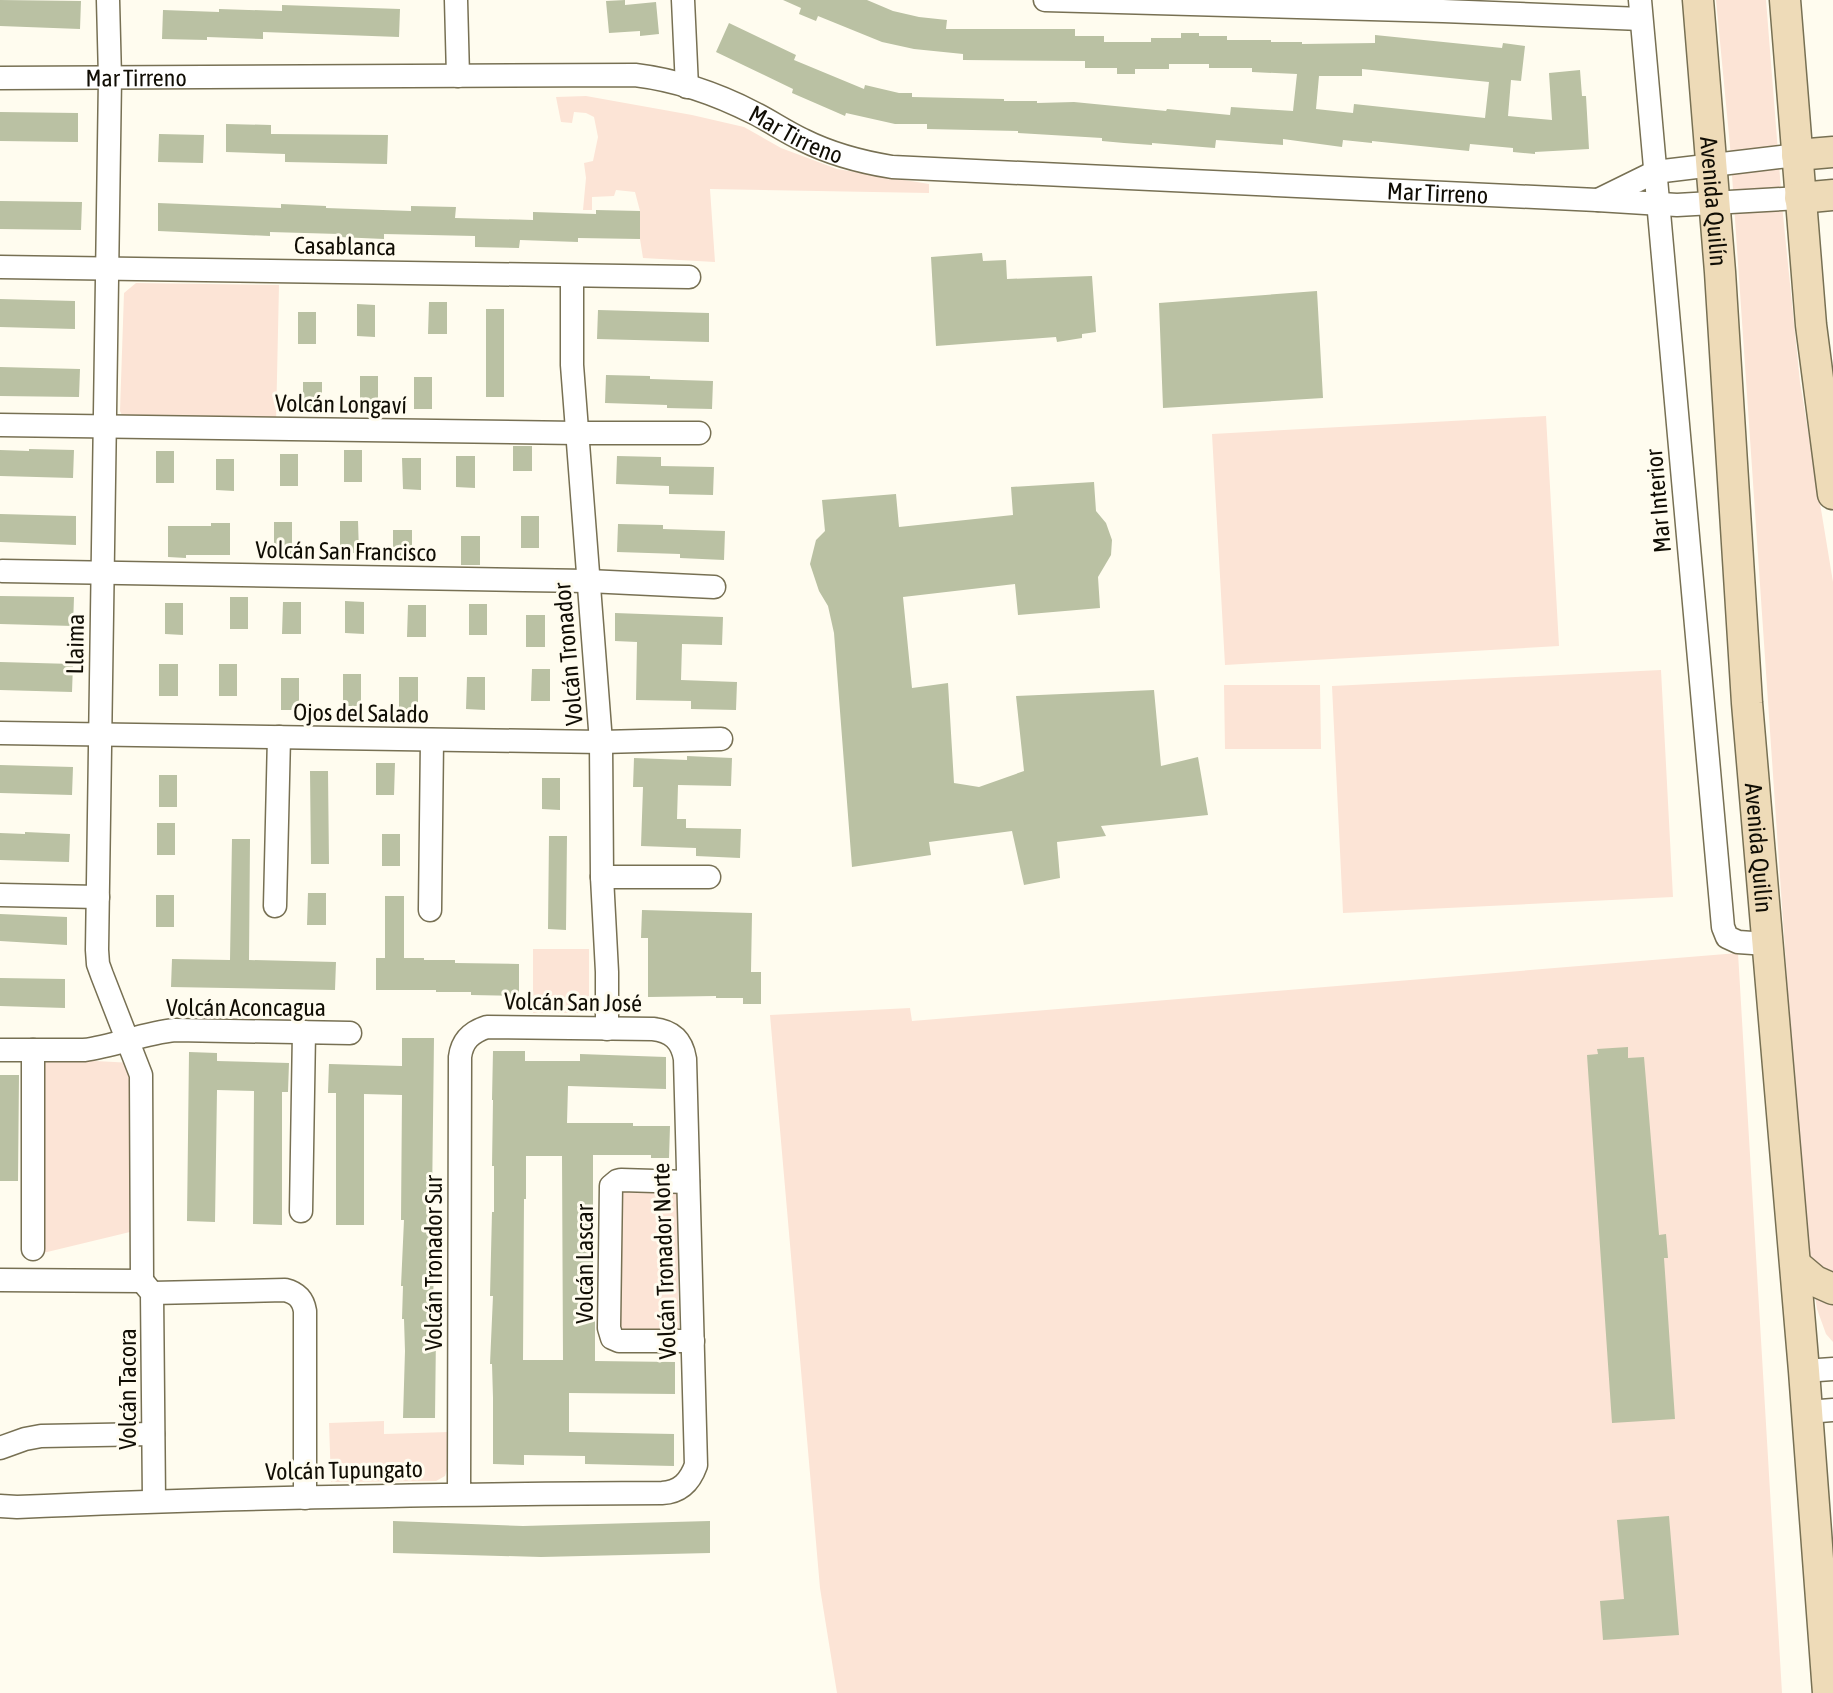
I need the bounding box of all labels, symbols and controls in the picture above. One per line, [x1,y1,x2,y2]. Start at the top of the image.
street label: Mar Tirreno [85,64,187,91]
street label: Mar Tirreno [745,99,846,168]
street label: Avenida Quilín [1696,135,1733,267]
street label: Mar Tirreno [1386,177,1489,208]
street label: Casablanca [294,232,396,260]
street label: Volcán Longaví [275,389,407,419]
street label: Mar Interior [1640,447,1676,554]
street label: Volcán San Francisco [255,536,437,566]
street label: Volcán Tronador [548,580,588,727]
street label: Llaima [61,613,89,675]
street label: Ojos del Salado [293,698,429,728]
street label: Avenida Quilín [1740,782,1778,914]
street label: Volcán San José [504,987,642,1017]
street label: Volcán Aconcagua [166,994,326,1021]
street label: Volcán Tronador Norte [647,1162,681,1360]
street label: Volcán Tronador Sur [420,1174,447,1351]
street label: Volcán Lascar [571,1203,598,1324]
street label: Volcán Tacora [114,1328,141,1450]
street label: Volcán Tupungato [265,1455,423,1485]

